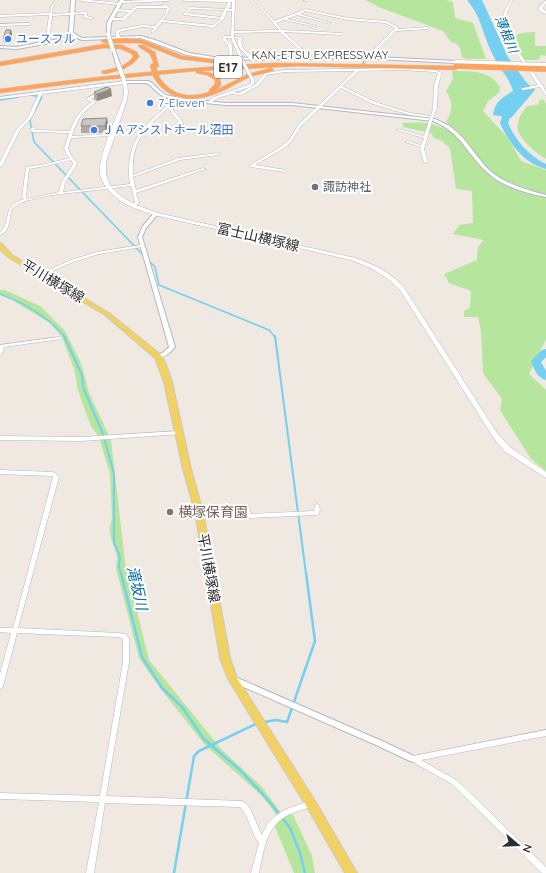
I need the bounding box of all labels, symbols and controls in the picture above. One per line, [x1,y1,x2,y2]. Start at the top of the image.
water label: 薄根川 [492,13,522,57]
place label: ユースフル [16,31,75,46]
marker: ユースフル [3,34,13,44]
street label: KAN-ETSU EXPRESSWAY [252,47,389,62]
road number: E17 [214,56,242,78]
place label: 7-Eleven [158,95,205,110]
marker: 7-Eleven [145,98,155,108]
place label: ＪＡアシストホール沼田 [102,122,234,137]
marker: ＪＡアシストホール沼田 [89,125,99,135]
place label: 諏訪神社 [323,179,371,194]
marker: 諏訪神社 [310,182,320,192]
street label: 富士山横塚線 [215,219,301,255]
street label: 平川横塚線 [18,255,88,307]
place label: 横塚保育園 [178,503,248,521]
marker: 横塚保育園 [165,507,175,517]
street label: 平川横塚線 [194,532,224,604]
water label: 滝坂川 [123,564,152,614]
north arrow [498,825,538,865]
text: N [520,842,535,854]

